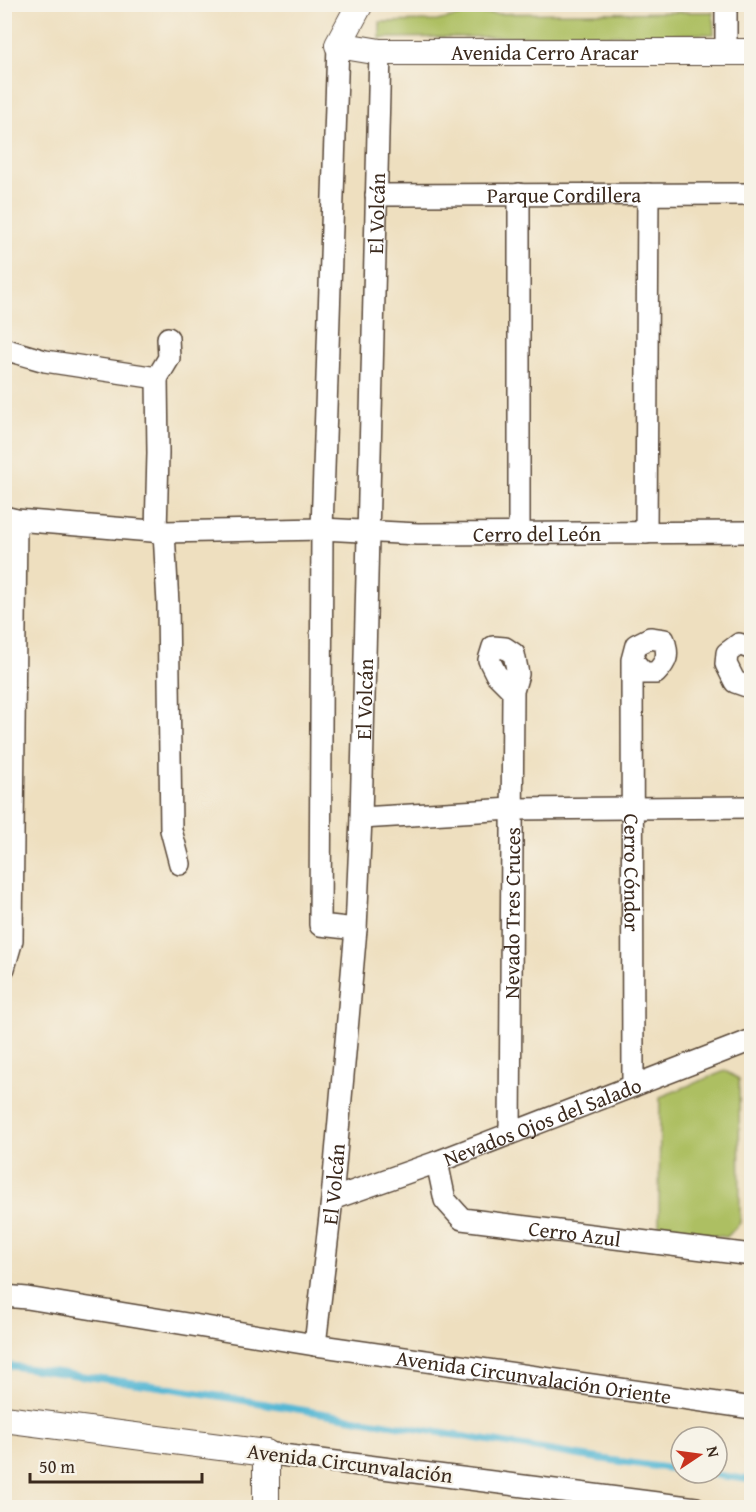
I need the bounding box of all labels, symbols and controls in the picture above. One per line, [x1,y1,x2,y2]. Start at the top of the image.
street label: Avenida Cerro Aracar [451,37,639,68]
street label: El Volcán [359,172,393,254]
street label: Parque Cordillera [487,179,641,210]
street label: Cerro del León [473,517,601,549]
street label: El Volcán [347,658,380,740]
street label: Cerro Cóndor [617,813,648,932]
street label: Nevado Tres Cruces [495,827,528,999]
street label: Nevados Ojos del Salado [438,1069,646,1174]
street label: El Volcán [314,1142,352,1226]
street label: Cerro Azul [527,1212,623,1254]
street label: Avenida Circunvalación Oriente [394,1341,674,1412]
north arrow [669,1425,729,1485]
street label: Avenida Circunvalación [246,1435,455,1491]
text: N [701,1444,727,1460]
scale bar [30,1446,202,1484]
text: 50 m [39,1453,75,1480]

